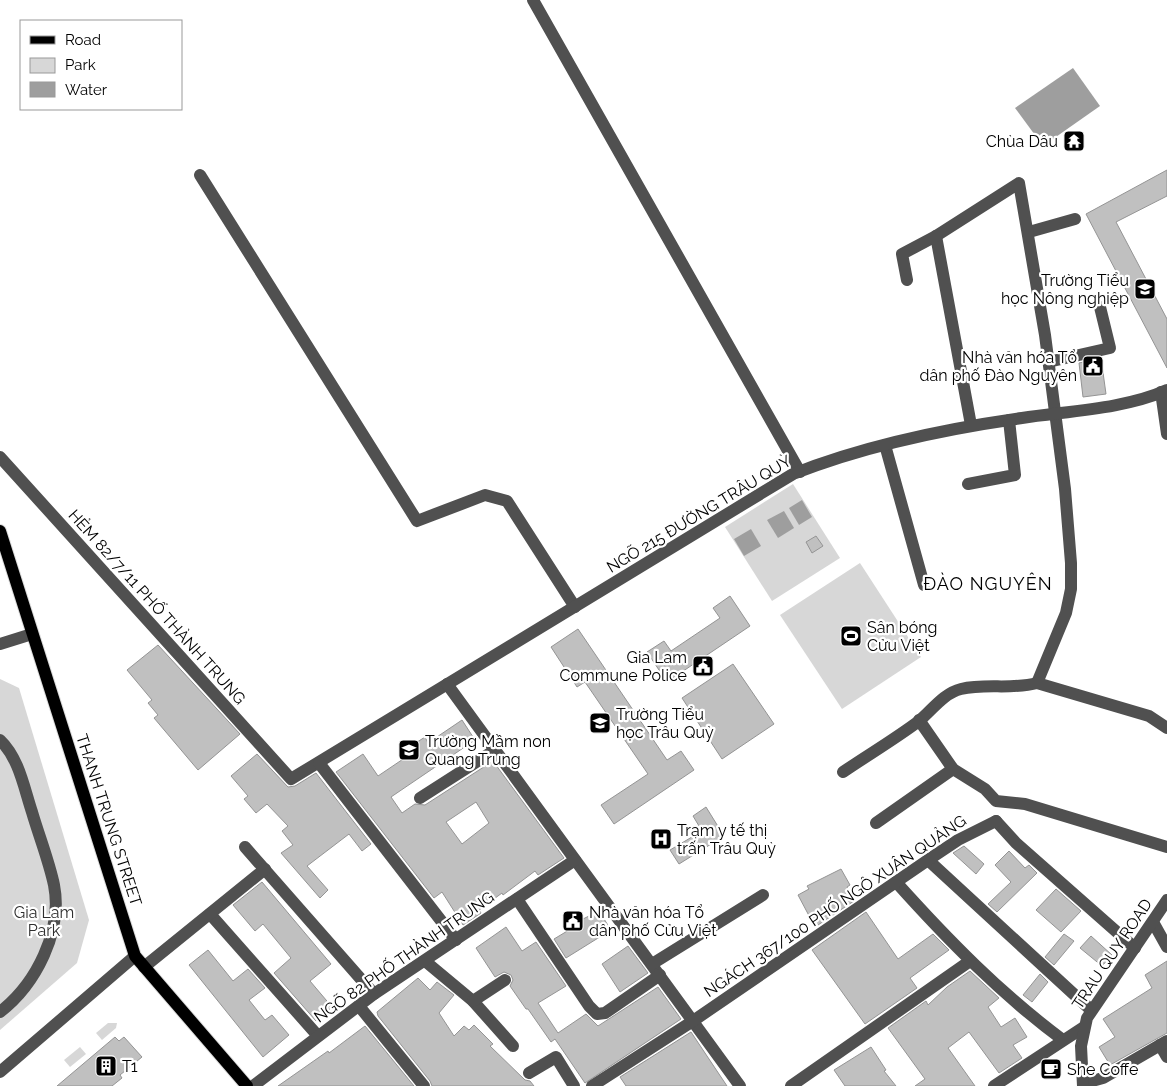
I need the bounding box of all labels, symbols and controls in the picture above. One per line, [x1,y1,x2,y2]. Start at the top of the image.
legend [20,20,182,110]
text: Road [65,31,101,49]
text: Park [65,56,96,74]
text: Water [65,81,108,99]
temple icon: Chùa Dâu [1062,129,1086,153]
place label: Chùa Dâu [986,132,1058,151]
place label: Trường Tiểu học Nông nghiệp [1001,271,1129,308]
school or university icon: Trường Tiểu học Nông nghiệp [1133,277,1157,301]
place label: Nhà văn hóa Tổ dân phố Đào Nguyên [920,348,1077,385]
public building icon: Nhà văn hóa Tổ dân phố Đào Nguyên [1081,354,1105,378]
street label: NGÕ 215 ĐƯỜNG TRÂU QUỲ [603,450,795,577]
street label: HẺM 82/7/11 PHỐ THÀNH TRUNG [64,504,251,708]
district label: ĐÀO NGUYÊN [923,572,1053,594]
place label: Sân bóng Cửu Việt [867,618,937,655]
sports icon: Sân bóng Cửu Việt [839,624,863,648]
place label: Gia Lam Commune Police [560,648,687,685]
public building icon: Gia Lam Commune Police [691,654,715,678]
place label: Trường Tiểu học Trâu Quỳ [616,705,714,742]
school or university icon: Trường Tiểu học Trâu Quỳ [588,711,612,735]
street label: THANH TRUNG STREET [72,732,146,909]
place label: Trường Mầm non Quang Trung [425,732,551,769]
school or university icon: Trường Mầm non Quang Trung [397,738,421,762]
street label: NGÁCH 367/100 PHỐ NGÔ XUÂN QUẢNG [699,809,970,1001]
place label: Trạm y tế thị trấn Trâu Quỳ [677,821,776,858]
hospital icon: Trạm y tế thị trấn Trâu Quỳ [649,827,673,851]
street label: NGÕ 82 PHỐ THÀNH TRUNG [309,886,498,1027]
street label: TRAU QUY ROAD [1068,895,1156,1013]
park label: Gia Lam Park [14,903,74,940]
place label: Nhà văn hóa Tổ dân phố Cửu Việt [589,903,717,940]
public building icon: Nhà văn hóa Tổ dân phố Cửu Việt [561,909,585,933]
building icon: T1 [94,1054,118,1078]
place label: T1 [122,1057,138,1076]
cafe icon: She Coffe [1039,1057,1063,1081]
place label: She Coffe [1067,1060,1138,1079]

